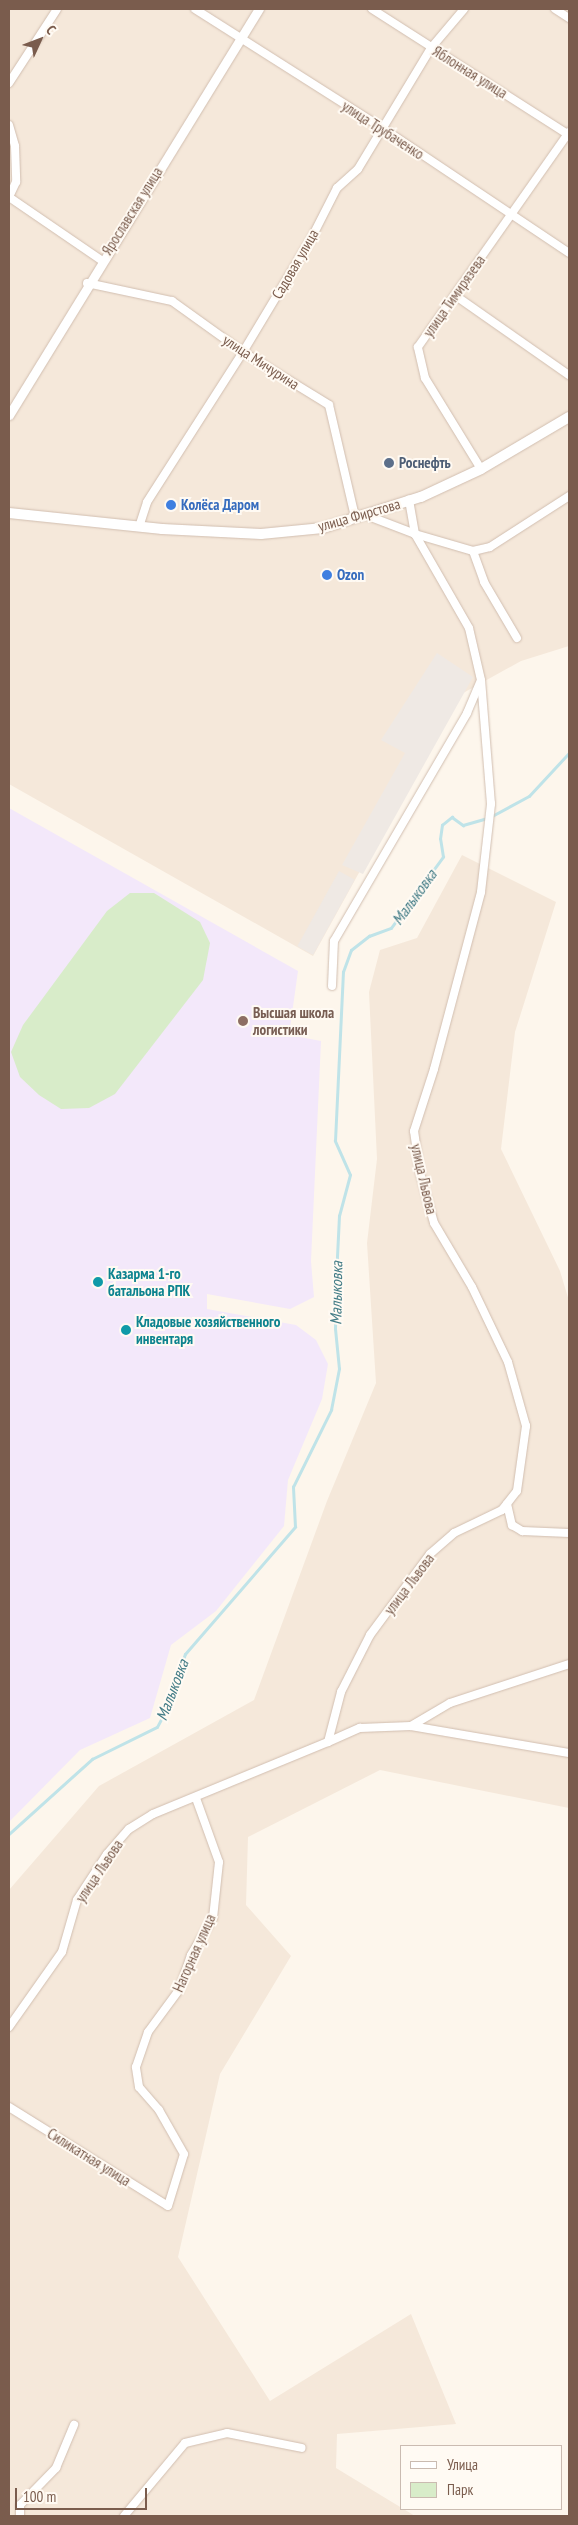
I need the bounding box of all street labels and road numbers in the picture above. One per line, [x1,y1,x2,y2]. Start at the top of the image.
street label: Яблонная улица [429,42,511,102]
street label: улица Трубаченко [338,97,428,163]
street label: Ярославская улица [98,164,166,258]
street label: Садовая улица [268,226,322,302]
street label: улица Тимирязева [419,251,489,341]
street label: улица Мичурина [219,331,303,393]
street label: улица Фирстова [316,495,402,535]
street label: улица Львова [407,1142,441,1216]
street label: улица Львова [380,1550,438,1618]
street label: улица Львова [71,1836,127,1906]
street label: Нагорная улица [169,1911,219,1995]
street label: Силикатная улица [44,2124,134,2190]

